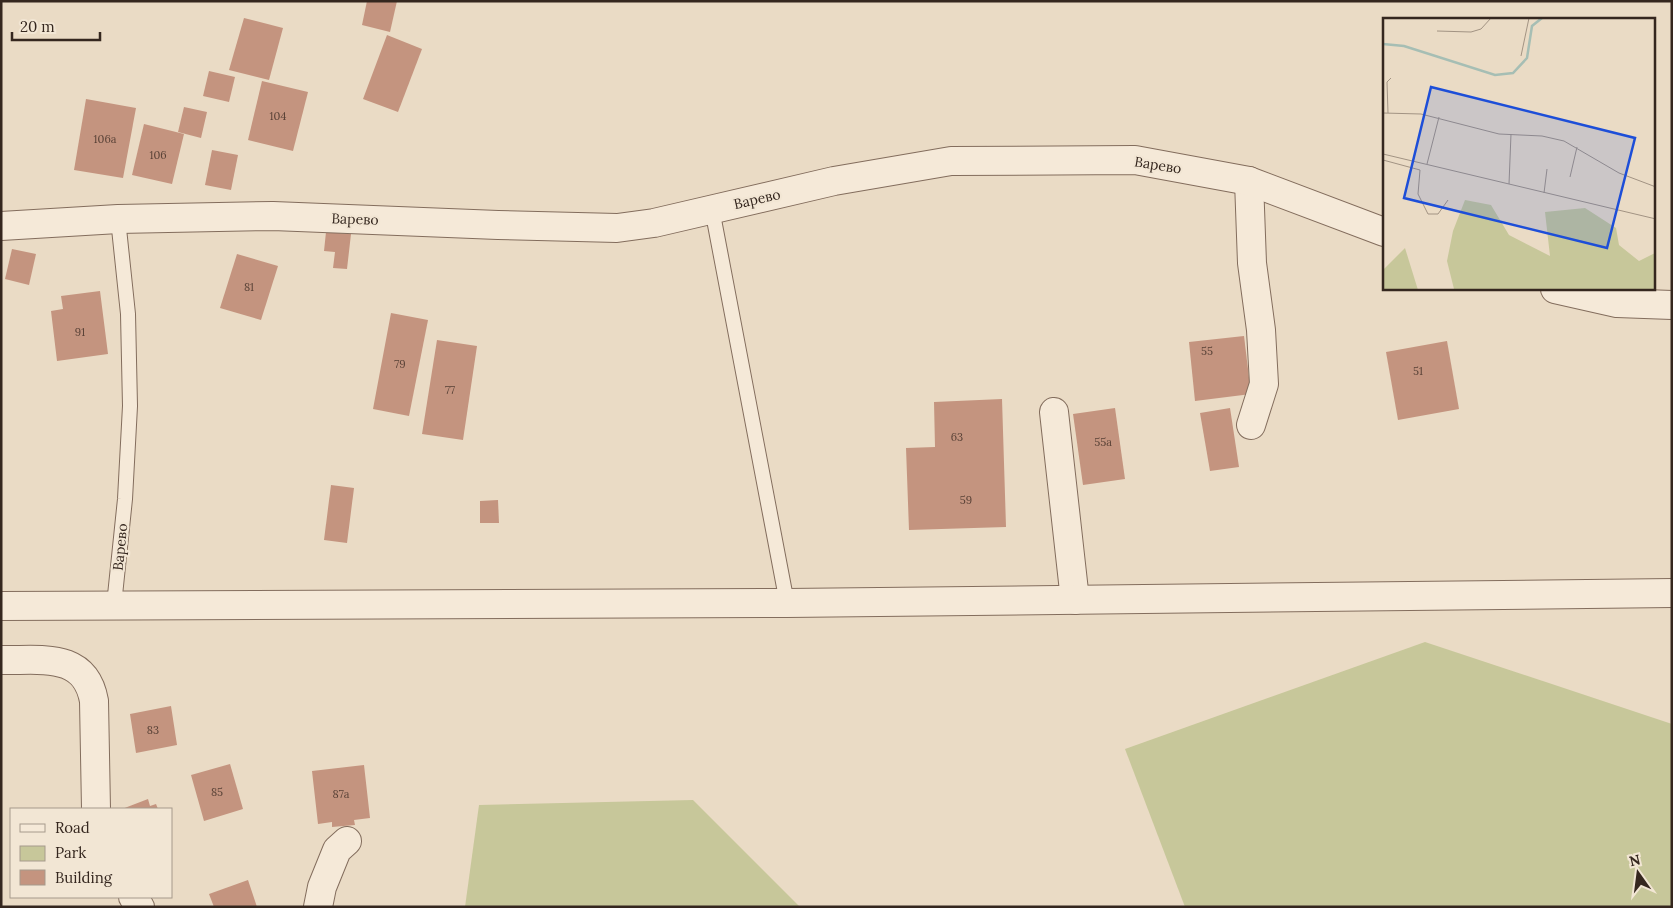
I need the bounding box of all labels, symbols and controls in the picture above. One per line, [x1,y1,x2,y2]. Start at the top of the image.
scale bar [12,10,100,42]
text: 20 m [20,17,55,36]
inset map [1383,18,1656,290]
house number: 104 [270,109,286,123]
house number: 106a [94,132,117,146]
house number: 106 [149,148,167,162]
street label: Варево [1133,152,1183,178]
street label: Варево [732,185,782,213]
street label: Варево [331,209,379,229]
house number: 81 [244,280,254,294]
house number: 91 [75,325,85,339]
house number: 55 [1201,344,1213,358]
house number: 79 [394,357,406,371]
house number: 51 [1413,364,1423,378]
house number: 77 [445,383,455,397]
house number: 63 [951,430,963,444]
house number: 55a [1094,435,1112,449]
house number: 59 [960,493,972,507]
street label: Варево [109,523,131,571]
house number: 83 [147,723,159,737]
house number: 85 [211,785,223,799]
house number: 87a [333,787,350,801]
legend [10,808,172,898]
text: Road [55,818,90,837]
text: Park [55,843,86,862]
north arrow [1613,848,1663,898]
text: N [1627,850,1642,870]
text: Building [55,868,113,887]

